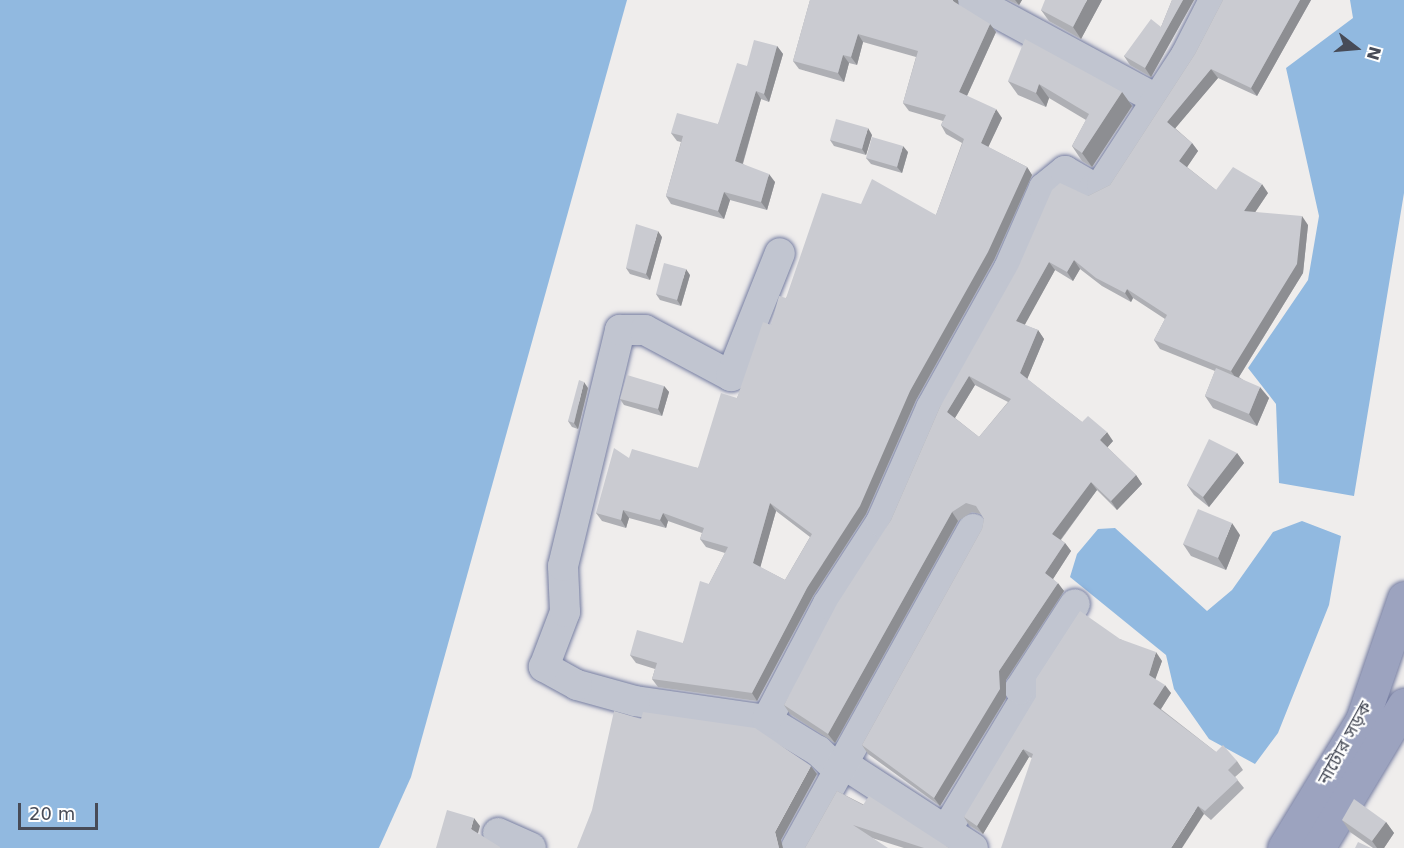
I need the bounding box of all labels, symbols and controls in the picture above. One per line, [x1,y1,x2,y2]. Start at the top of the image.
north arrow [1326,18,1386,78]
text: N [1363,44,1385,62]
street label: নাটোর সড়ক [1313,698,1377,788]
scale bar [21,791,100,829]
text: 20 m [29,803,75,824]

